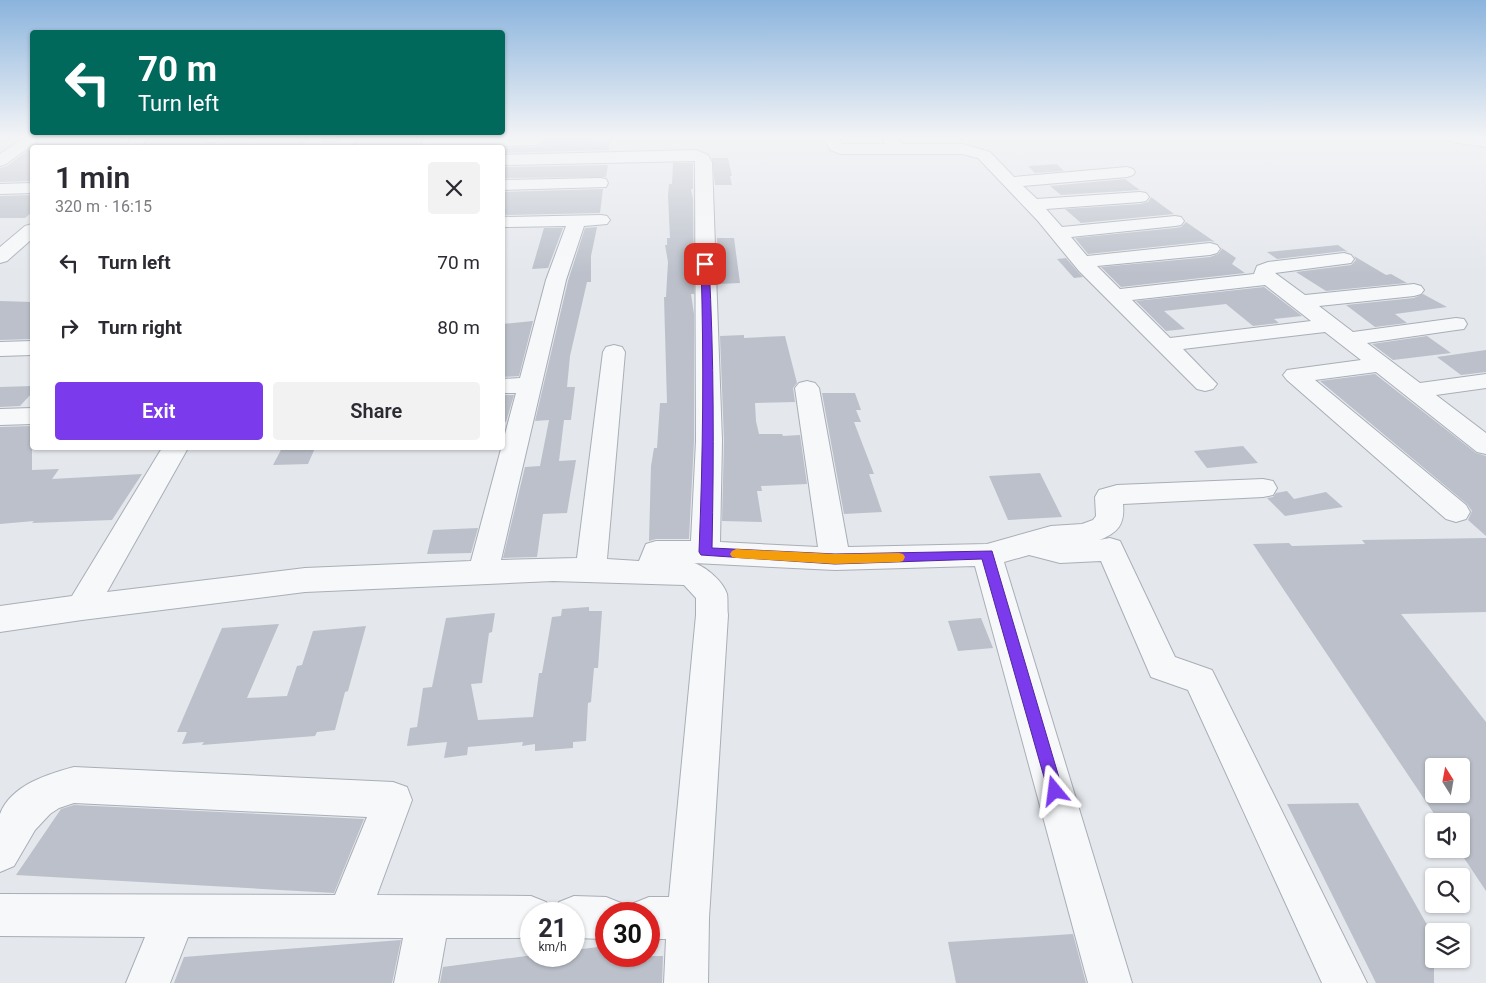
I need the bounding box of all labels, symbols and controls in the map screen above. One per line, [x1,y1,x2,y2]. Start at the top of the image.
text: 70 m [138,49,217,90]
icon: left [55,50,120,115]
text: Turn left [138,91,219,116]
text: 1 min [55,160,130,195]
button: close [428,162,480,214]
text: 320 m · 16:15 [55,197,152,216]
pin [684,243,726,285]
icon: left [55,249,83,277]
icon: arrive [691,250,719,278]
text: Turn left [98,251,171,274]
text: 70 m [437,251,480,274]
icon: right [55,314,83,342]
text: Turn right [98,316,182,339]
text: 80 m [437,316,480,339]
button: Exit [55,382,263,440]
button: Share [273,382,480,440]
north arrow [1425,758,1470,802]
map controls [1425,758,1470,968]
position arrow [1028,764,1080,816]
button: sound [1425,813,1470,858]
button: search [1425,868,1470,913]
speed limit sign: 30 [595,902,660,967]
text: 21 [538,914,567,943]
button: layers [1425,923,1470,968]
text: km/h [538,940,567,954]

